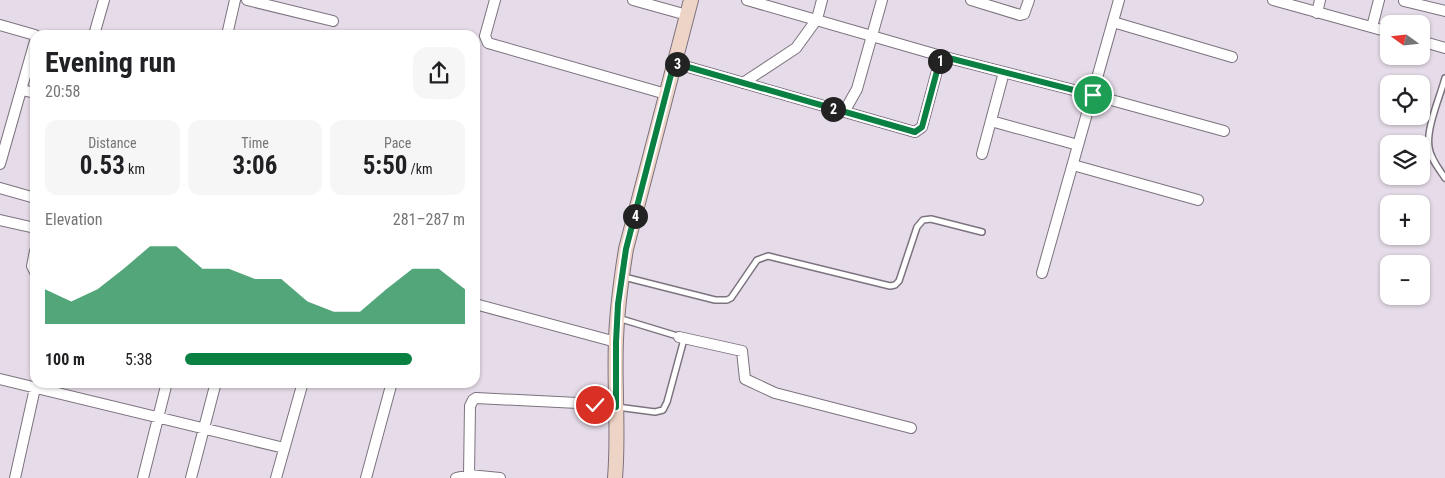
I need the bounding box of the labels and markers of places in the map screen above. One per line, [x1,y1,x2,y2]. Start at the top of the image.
pin: 1 [928,48,952,74]
pin: 3 [664,52,690,76]
pin [1072,74,1114,116]
pin: 2 [820,96,846,122]
pin: 4 [622,204,648,228]
pin [574,384,616,426]

